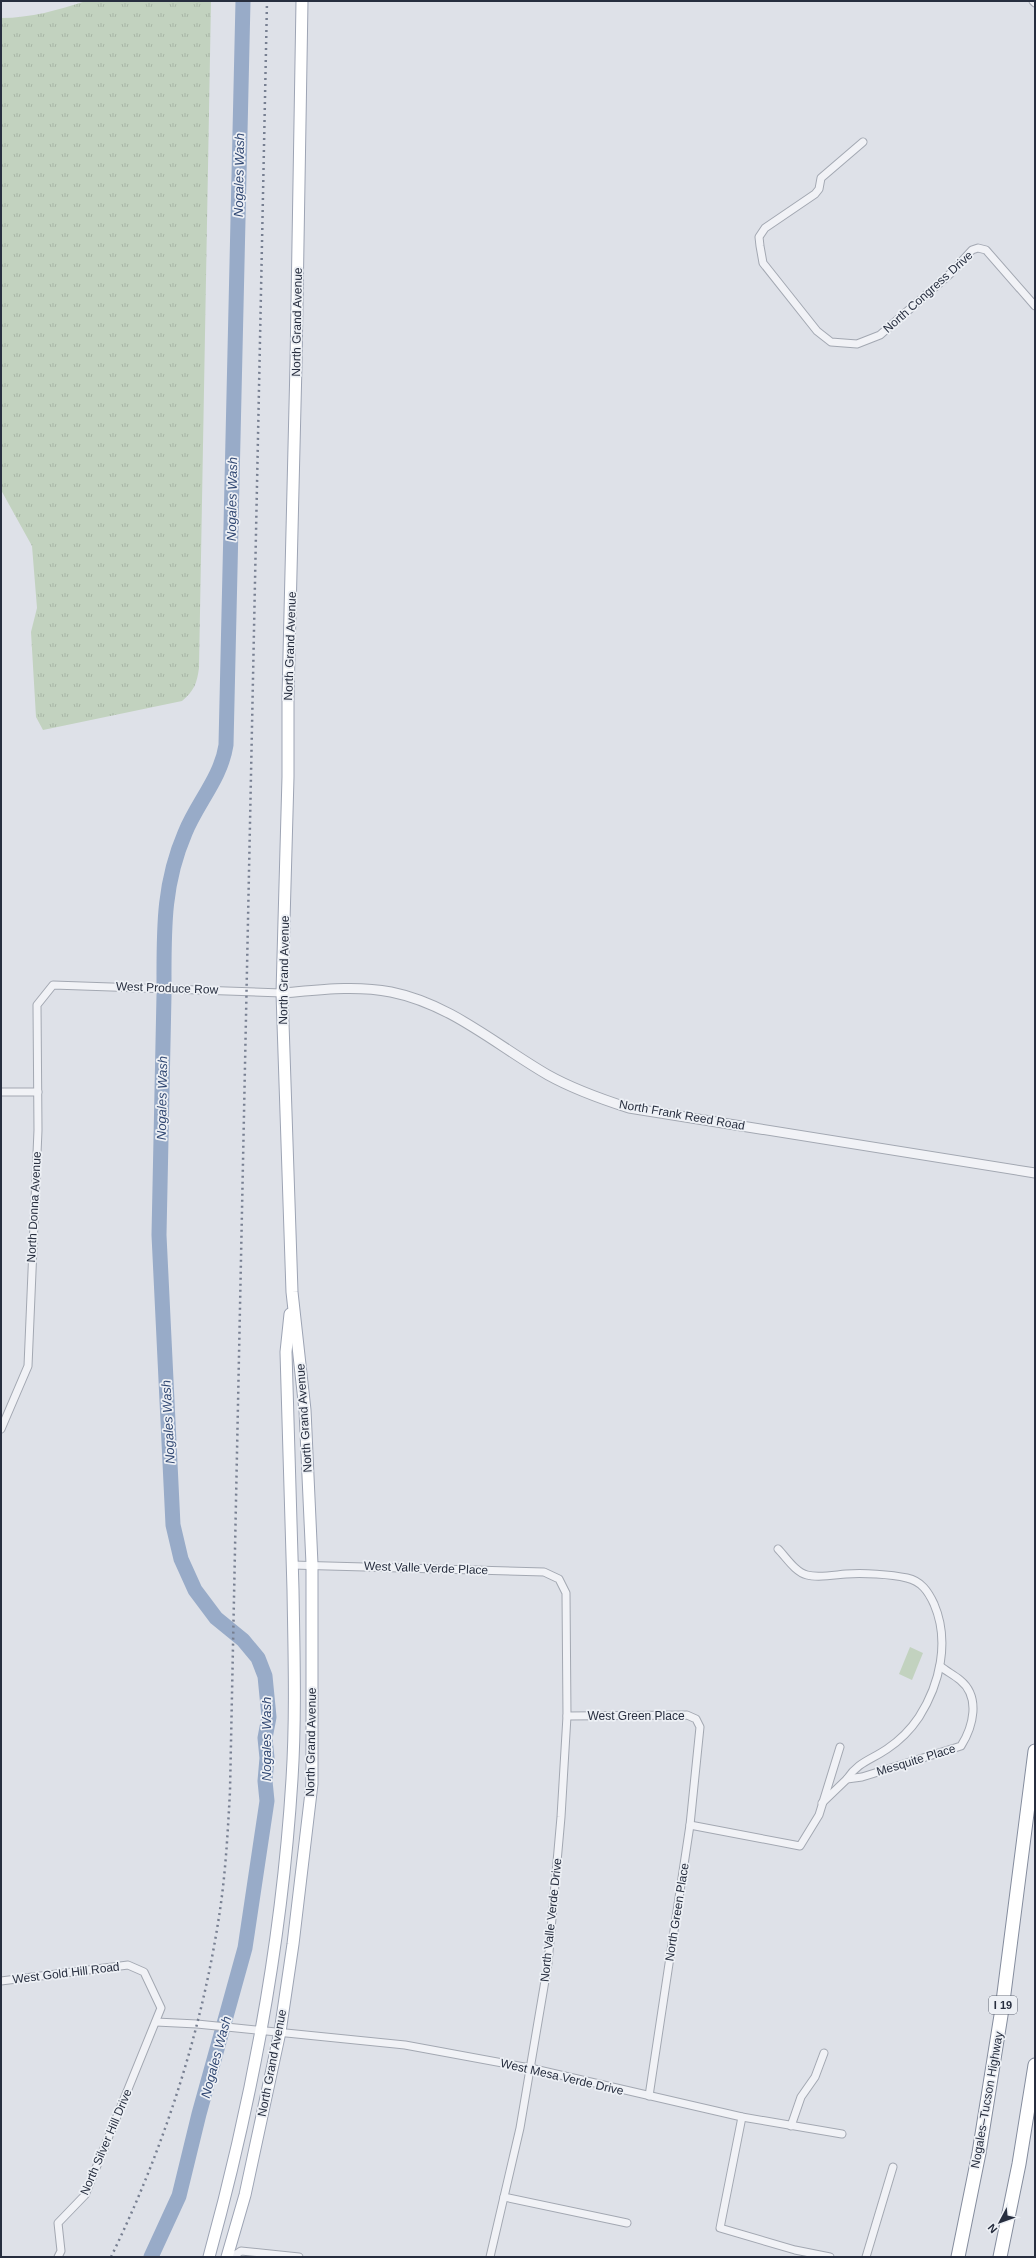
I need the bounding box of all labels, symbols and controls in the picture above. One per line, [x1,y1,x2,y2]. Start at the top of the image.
water label: Nogales Wash [231,133,247,217]
street label: North Congress Drive [880,248,976,336]
street label: North Grand Avenue [289,267,305,377]
water label: Nogales Wash [224,457,240,541]
street label: North Grand Avenue [281,591,299,701]
street label: North Grand Avenue [276,915,292,1025]
street label: West Produce Row [116,979,219,997]
water label: Nogales Wash [154,1056,170,1140]
street label: North Frank Reed Road [618,1097,746,1133]
street label: North Donna Avenue [24,1151,44,1263]
street label: North Grand Avenue [293,1363,315,1473]
water label: Nogales Wash [158,1380,178,1464]
street label: West Valle Verde Place [364,1559,489,1577]
street label: North Grand Avenue [303,1687,319,1797]
water label: Nogales Wash [259,1697,274,1781]
street label: West Green Place [587,1709,685,1723]
street label: Mesquite Place [875,1741,958,1779]
street label: North Valle Verde Drive [538,1857,565,1983]
street label: North Green Place [662,1862,692,1962]
street label: West Gold Hill Road [12,1959,120,1987]
road number: I 19 [989,1996,1017,2014]
street label: North Grand Avenue [255,2008,289,2118]
water label: Nogales Wash [198,2014,234,2100]
street label: Nogales–Tucson Highway [968,2030,1006,2170]
street label: West Mesa Verde Drive [499,2056,625,2098]
street label: North Silver Hill Drive [77,2086,135,2197]
north arrow [980,2202,1020,2242]
text: N [985,2222,1000,2235]

